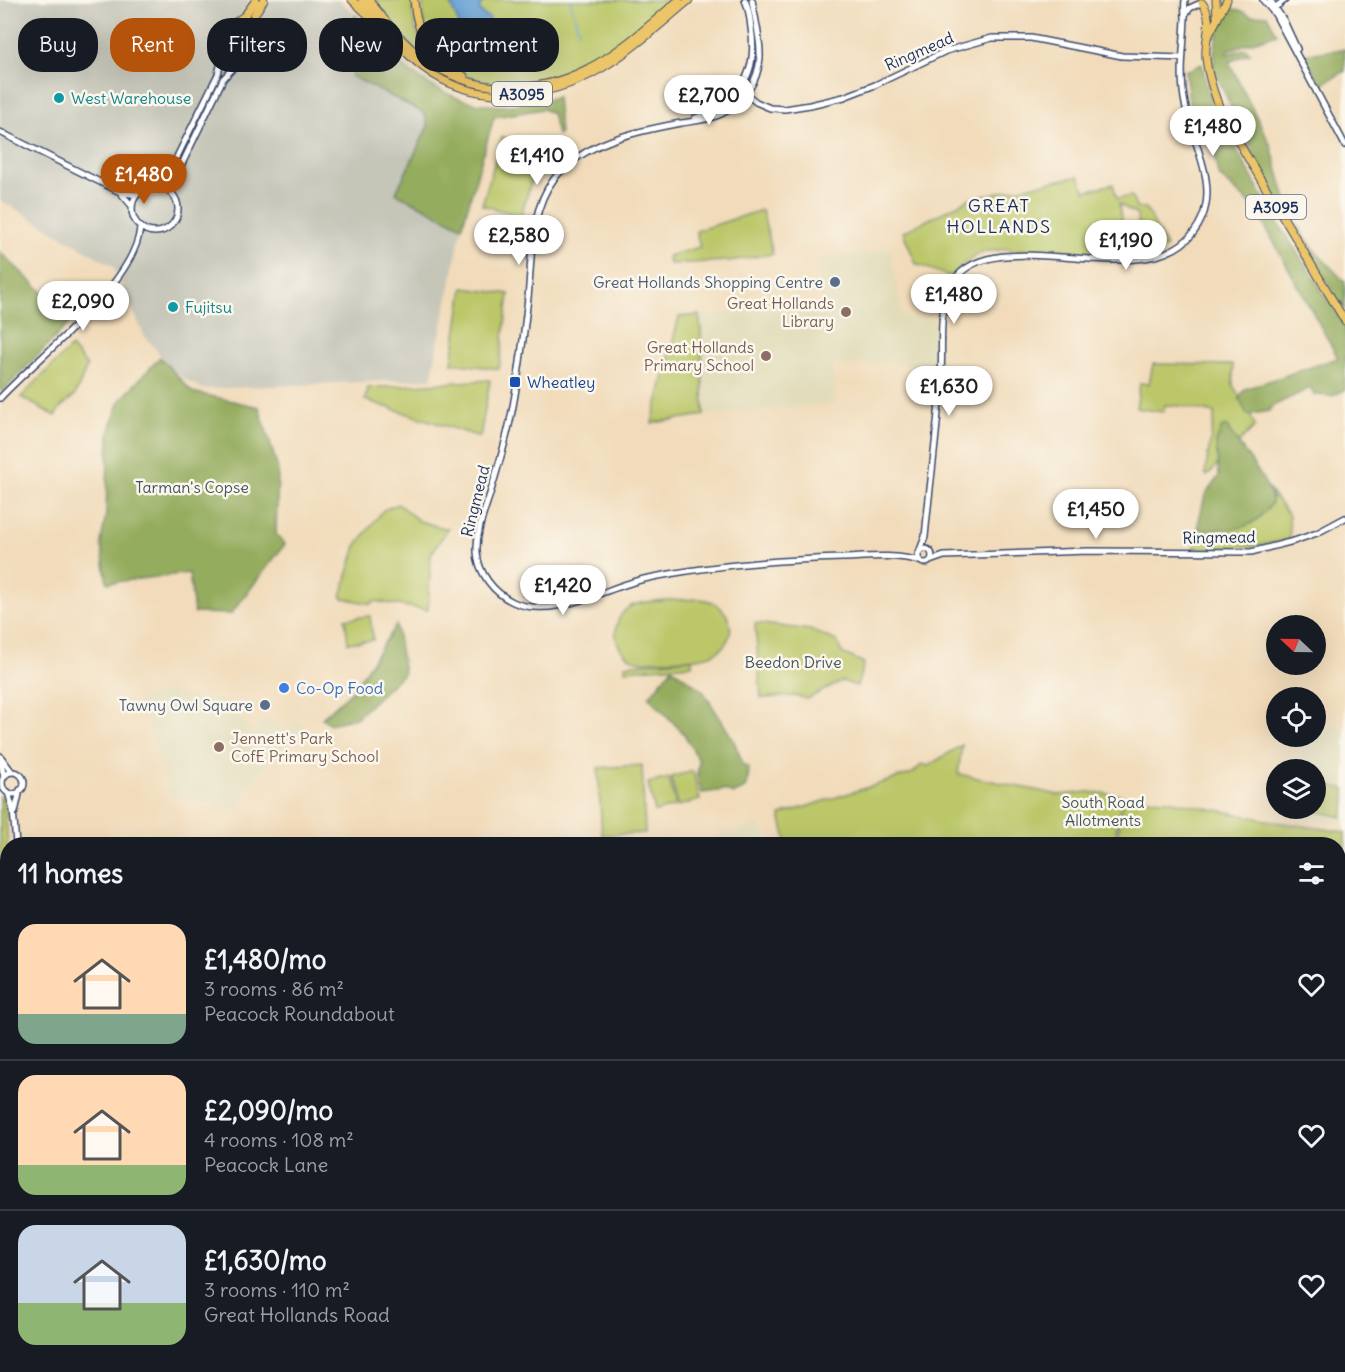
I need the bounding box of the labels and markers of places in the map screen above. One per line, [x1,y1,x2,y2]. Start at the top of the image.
pin: £2,700 [660,75,758,126]
place label: West Warehouse [71,88,191,108]
marker: West Warehouse [52,91,66,105]
pin: £1,480 [1164,106,1262,157]
pin: £1,410 [488,135,586,186]
pin: £1,480 [95,154,193,205]
pin: £2,580 [470,215,568,266]
pin: £1,190 [1077,220,1175,271]
place label: Great Hollands Shopping Centre [593,272,823,292]
pin: £1,480 [905,274,1003,325]
marker: Great Hollands Shopping Centre [828,275,842,289]
pin: £2,090 [34,281,132,332]
place label: Great Hollands Library [727,293,834,331]
place label: Fujitsu [185,297,232,317]
marker: Fujitsu [166,300,180,314]
marker: Great Hollands Library [839,305,853,319]
place label: Great Hollands Primary School [644,337,754,375]
marker: Great Hollands Primary School [759,349,773,363]
pin: £1,630 [900,366,998,417]
place label: Wheatley [527,372,595,392]
marker: Wheatley [508,375,522,389]
pin: £1,450 [1047,489,1145,540]
pin: £1,420 [514,565,612,616]
place label: Co-Op Food [296,678,383,698]
marker: Co-Op Food [277,681,291,695]
place label: Tawny Owl Square [119,695,253,715]
marker: Tawny Owl Square [258,698,272,712]
place label: Jennett's Park CofE Primary School [231,728,379,766]
marker: Jennett's Park CofE Primary School [212,740,226,754]

